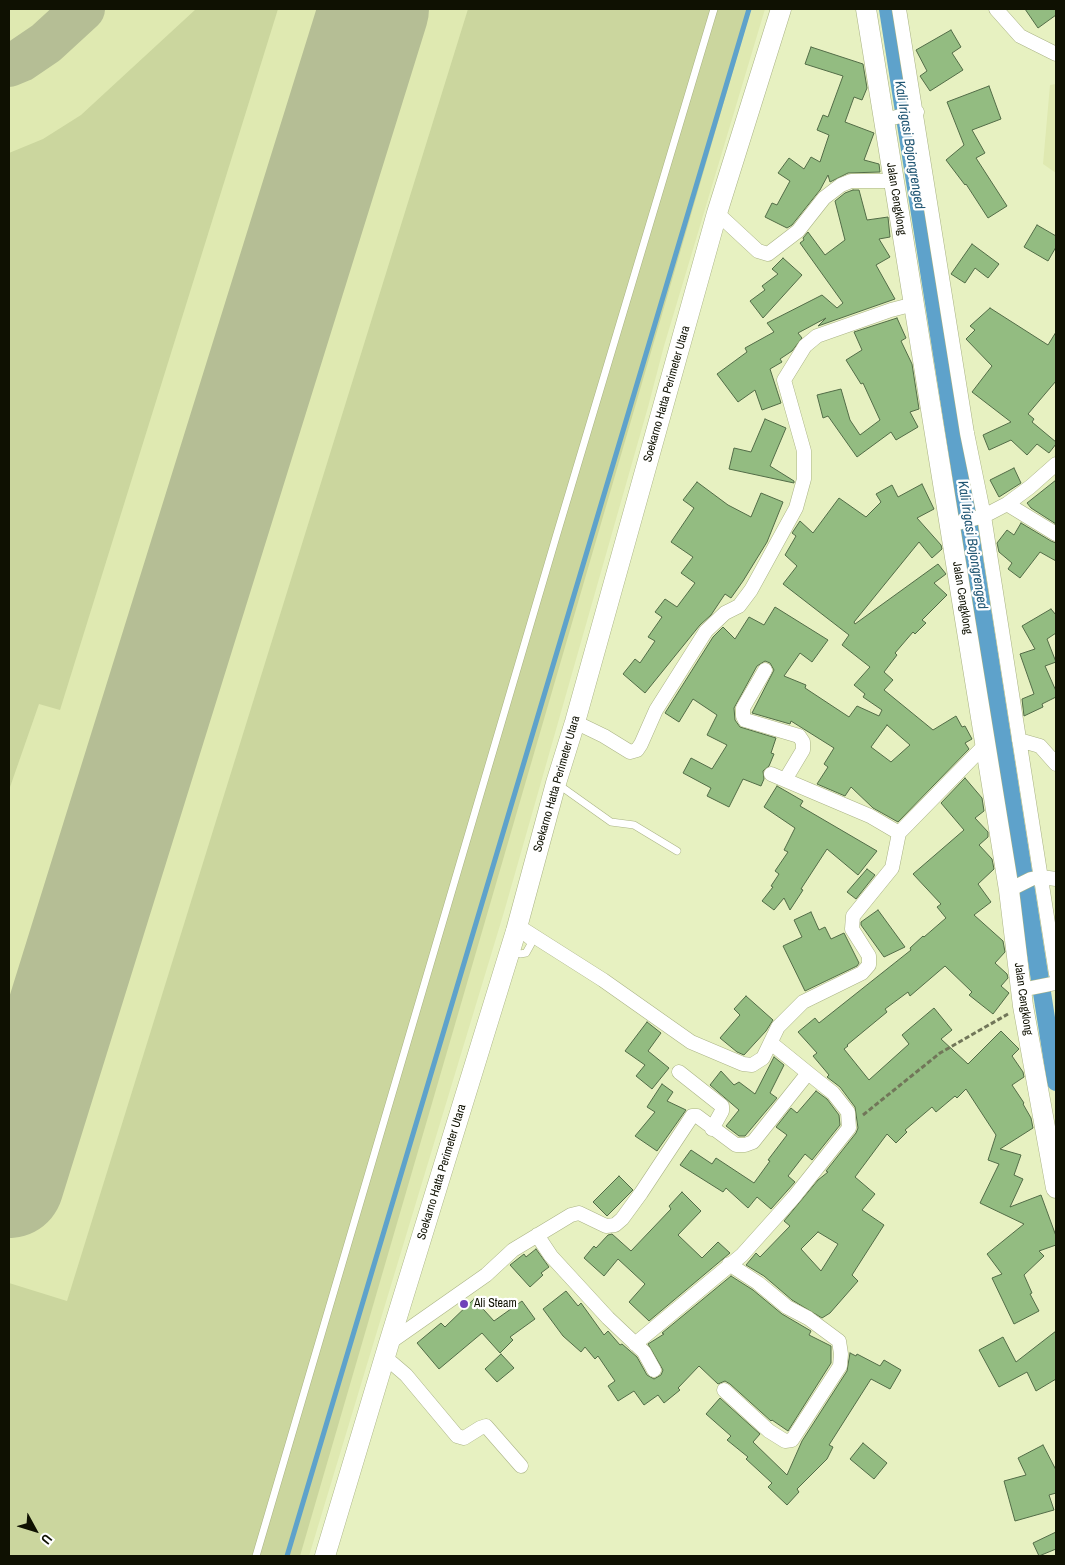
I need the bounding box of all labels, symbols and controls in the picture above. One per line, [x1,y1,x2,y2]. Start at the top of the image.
water label: Kali Irigasi Bojongrenged [891,80,927,210]
street label: Jalan Cengklong [883,162,909,236]
street label: Soekarno Hatta Perimeter Utara [641,324,693,464]
water label: Kali Irigasi Bojongrenged [954,480,990,610]
street label: Jalan Cengklong [949,561,975,635]
street label: Soekarno Hatta Perimeter Utara [531,714,583,854]
street label: Jalan Cengklong [1011,962,1035,1036]
street label: Soekarno Hatta Perimeter Utara [414,1102,470,1242]
place label: Ali Steam [474,1297,517,1311]
marker: Ali Steam [458,1298,470,1310]
north arrow [10,1505,60,1555]
text: U [37,1531,56,1548]

